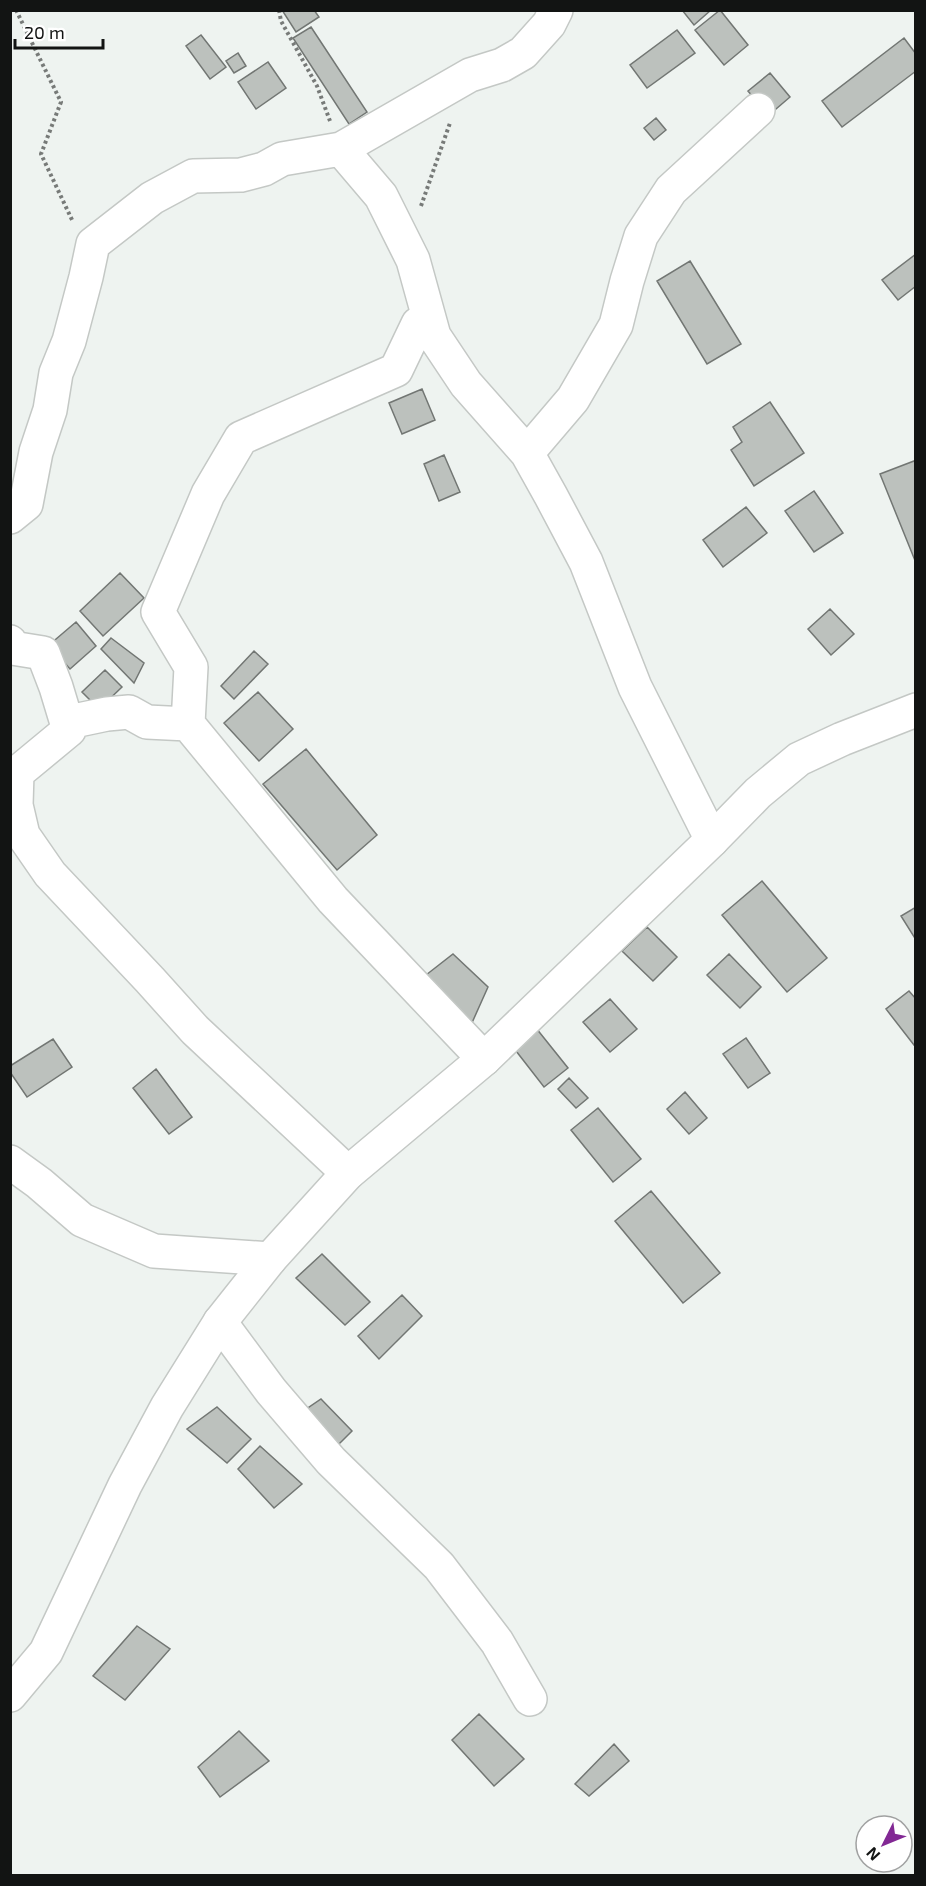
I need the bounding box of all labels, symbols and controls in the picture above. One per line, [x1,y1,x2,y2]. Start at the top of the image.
scale bar [15,12,104,50]
text: 20 m [24,21,65,43]
north arrow [854,1814,914,1874]
text: N [862,1844,884,1865]

